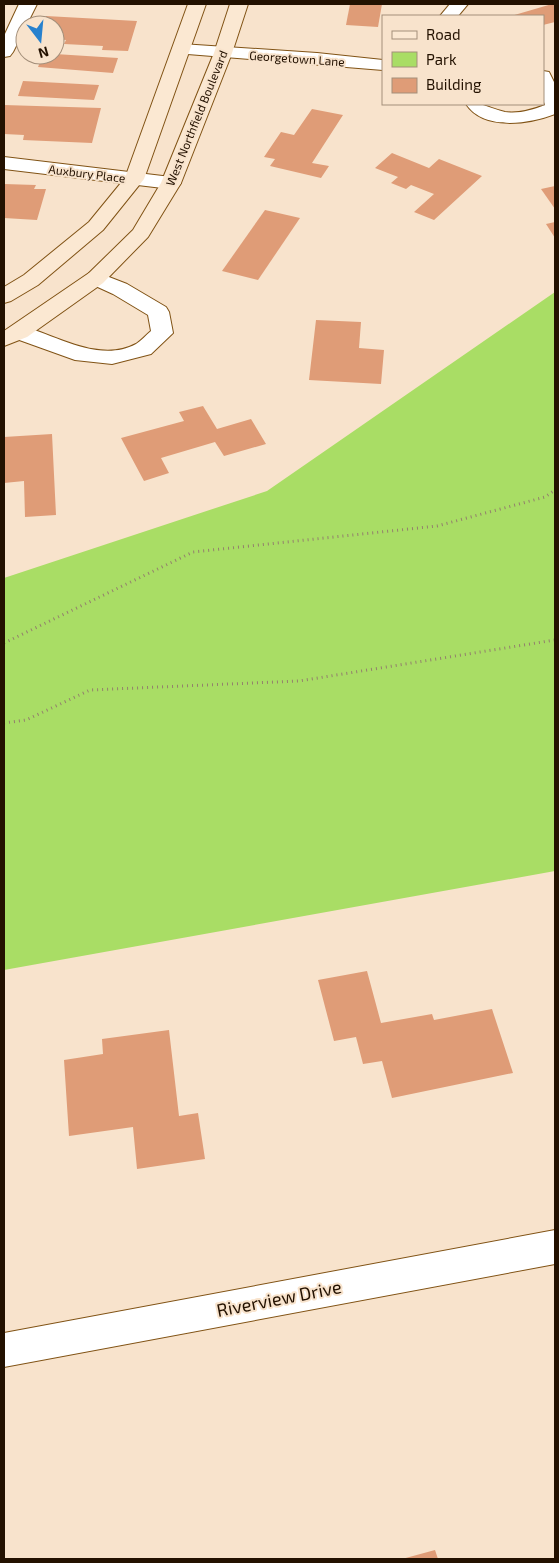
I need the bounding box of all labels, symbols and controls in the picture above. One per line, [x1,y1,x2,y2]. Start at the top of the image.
north arrow [15,15,65,65]
legend [382,15,544,105]
text: Road [426,25,461,43]
text: N [37,43,51,63]
street label: West Northfield Boulevard [162,48,230,188]
street label: Georgetown Lane [249,48,345,68]
text: Park [426,50,457,68]
text: Building [426,75,482,93]
street label: Auxbury Place [48,161,126,185]
street label: Riverview Drive [215,1275,343,1321]

